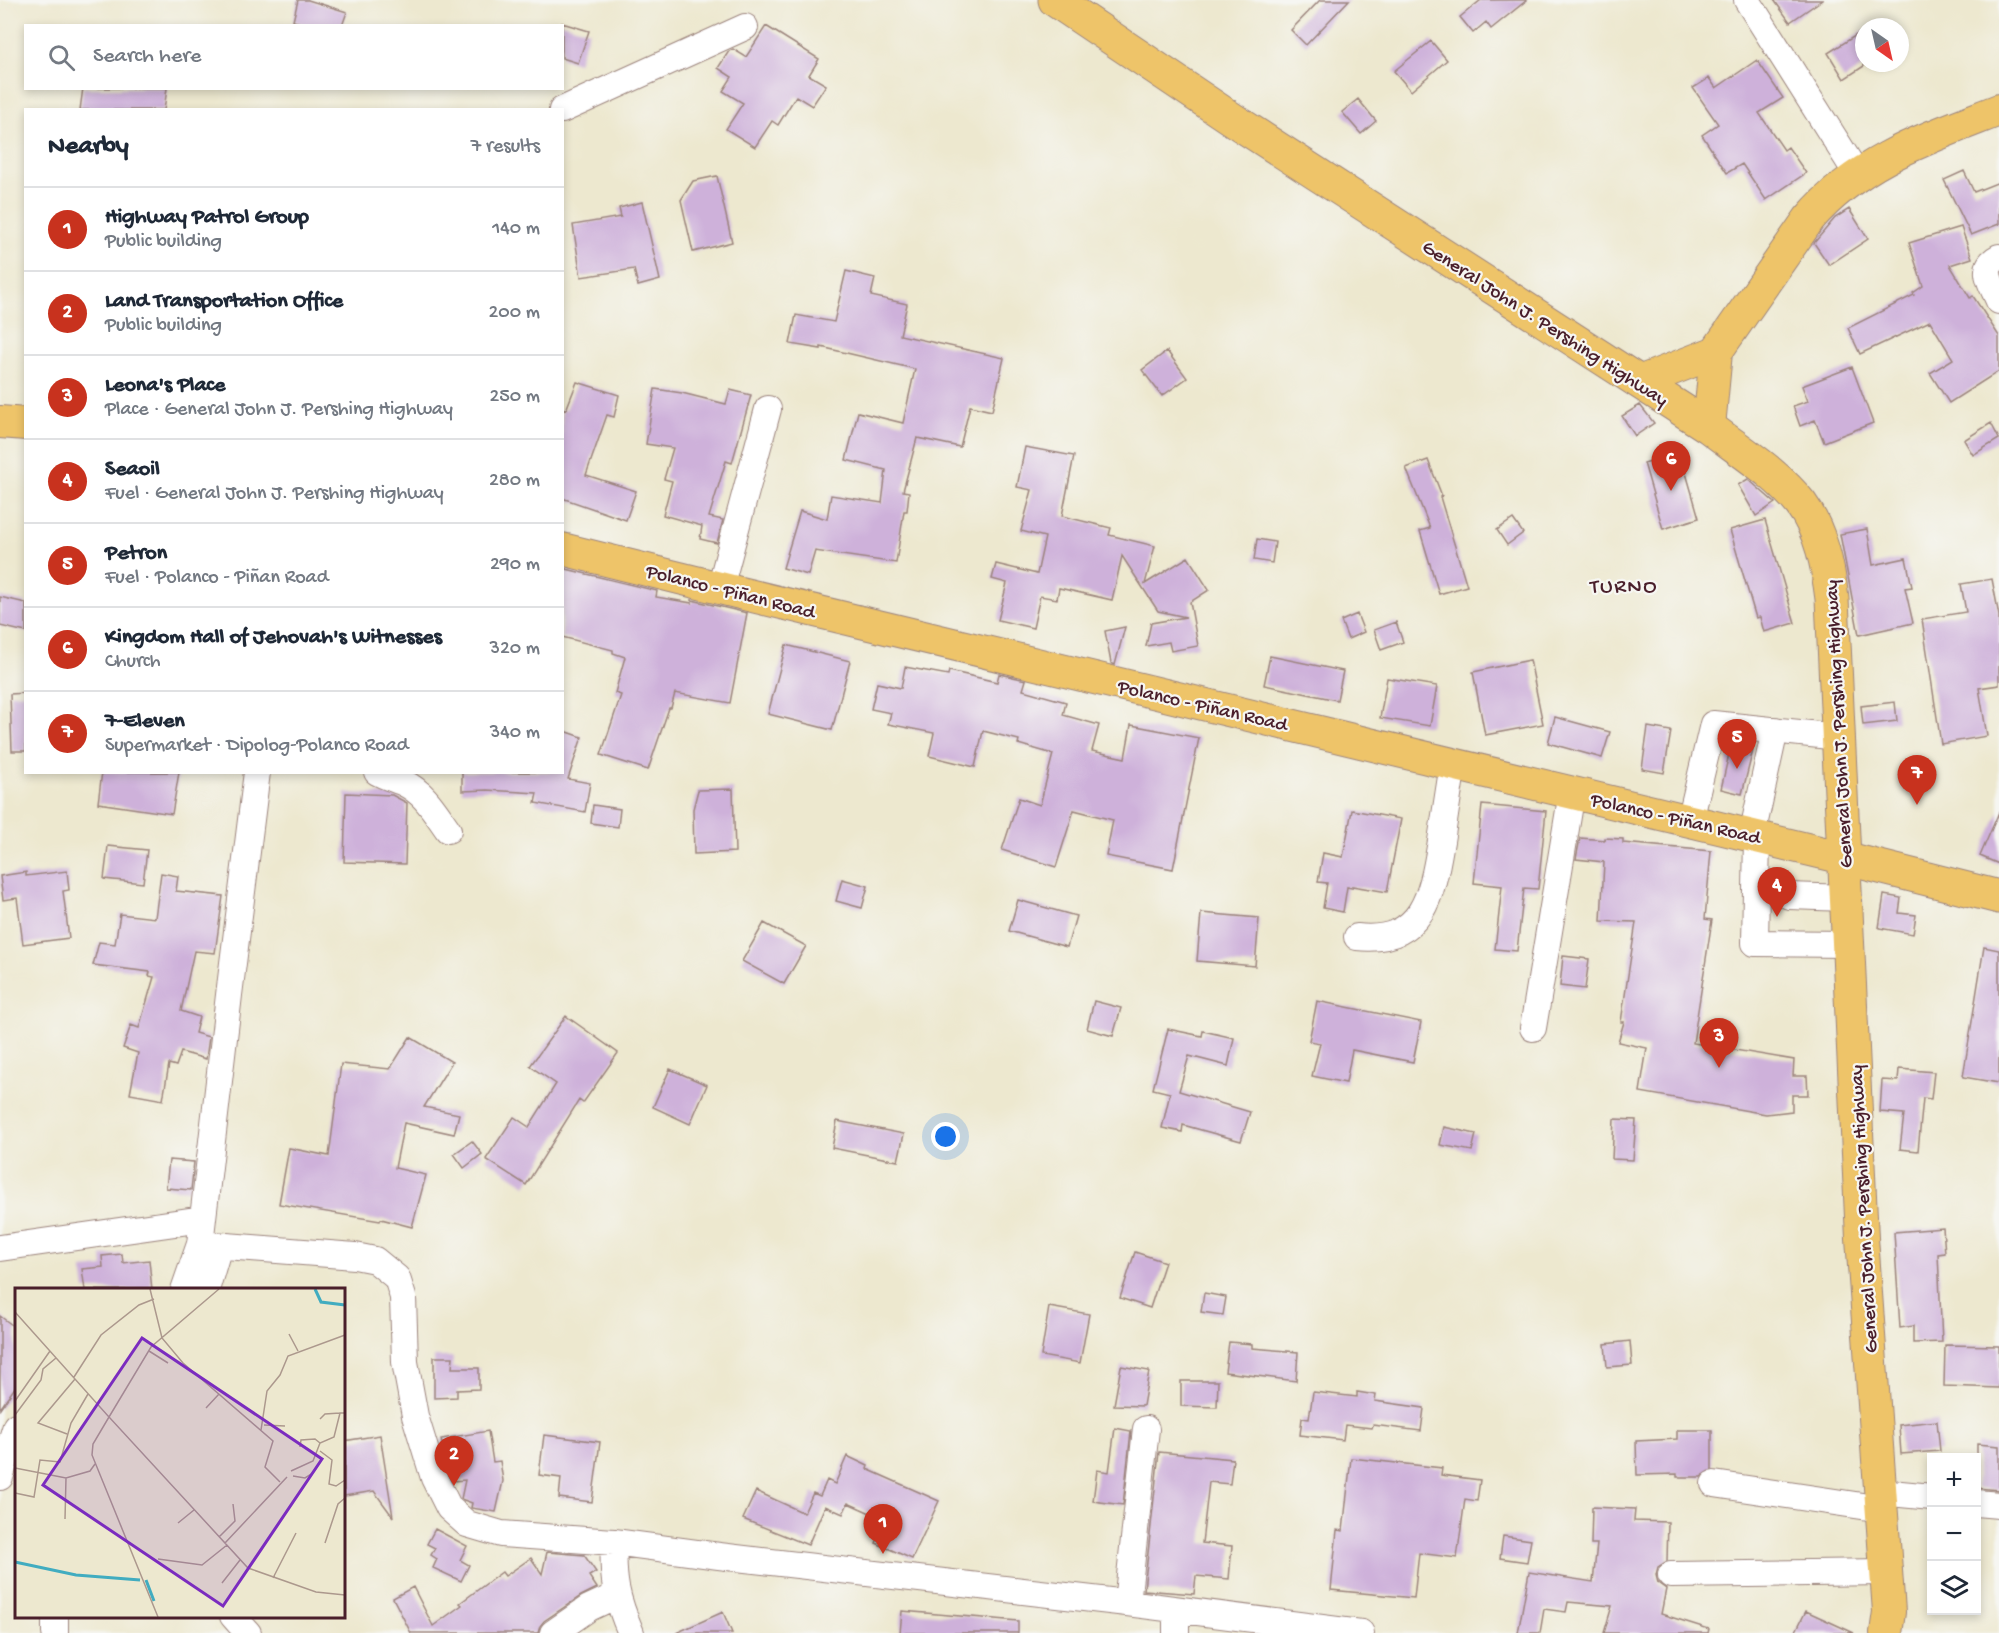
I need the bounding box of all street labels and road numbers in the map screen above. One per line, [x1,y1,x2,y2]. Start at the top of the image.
street label: General John J. Pershing Highway [1417,237,1671,413]
street label: Polanco - Piñan Road [642,561,819,626]
street label: General John J. Pershing Highway [1821,579,1860,868]
street label: Polanco - Piñan Road [1114,676,1291,739]
street label: Polanco - Piñan Road [1587,789,1764,852]
street label: General John J. Pershing Highway [1846,1064,1885,1353]

